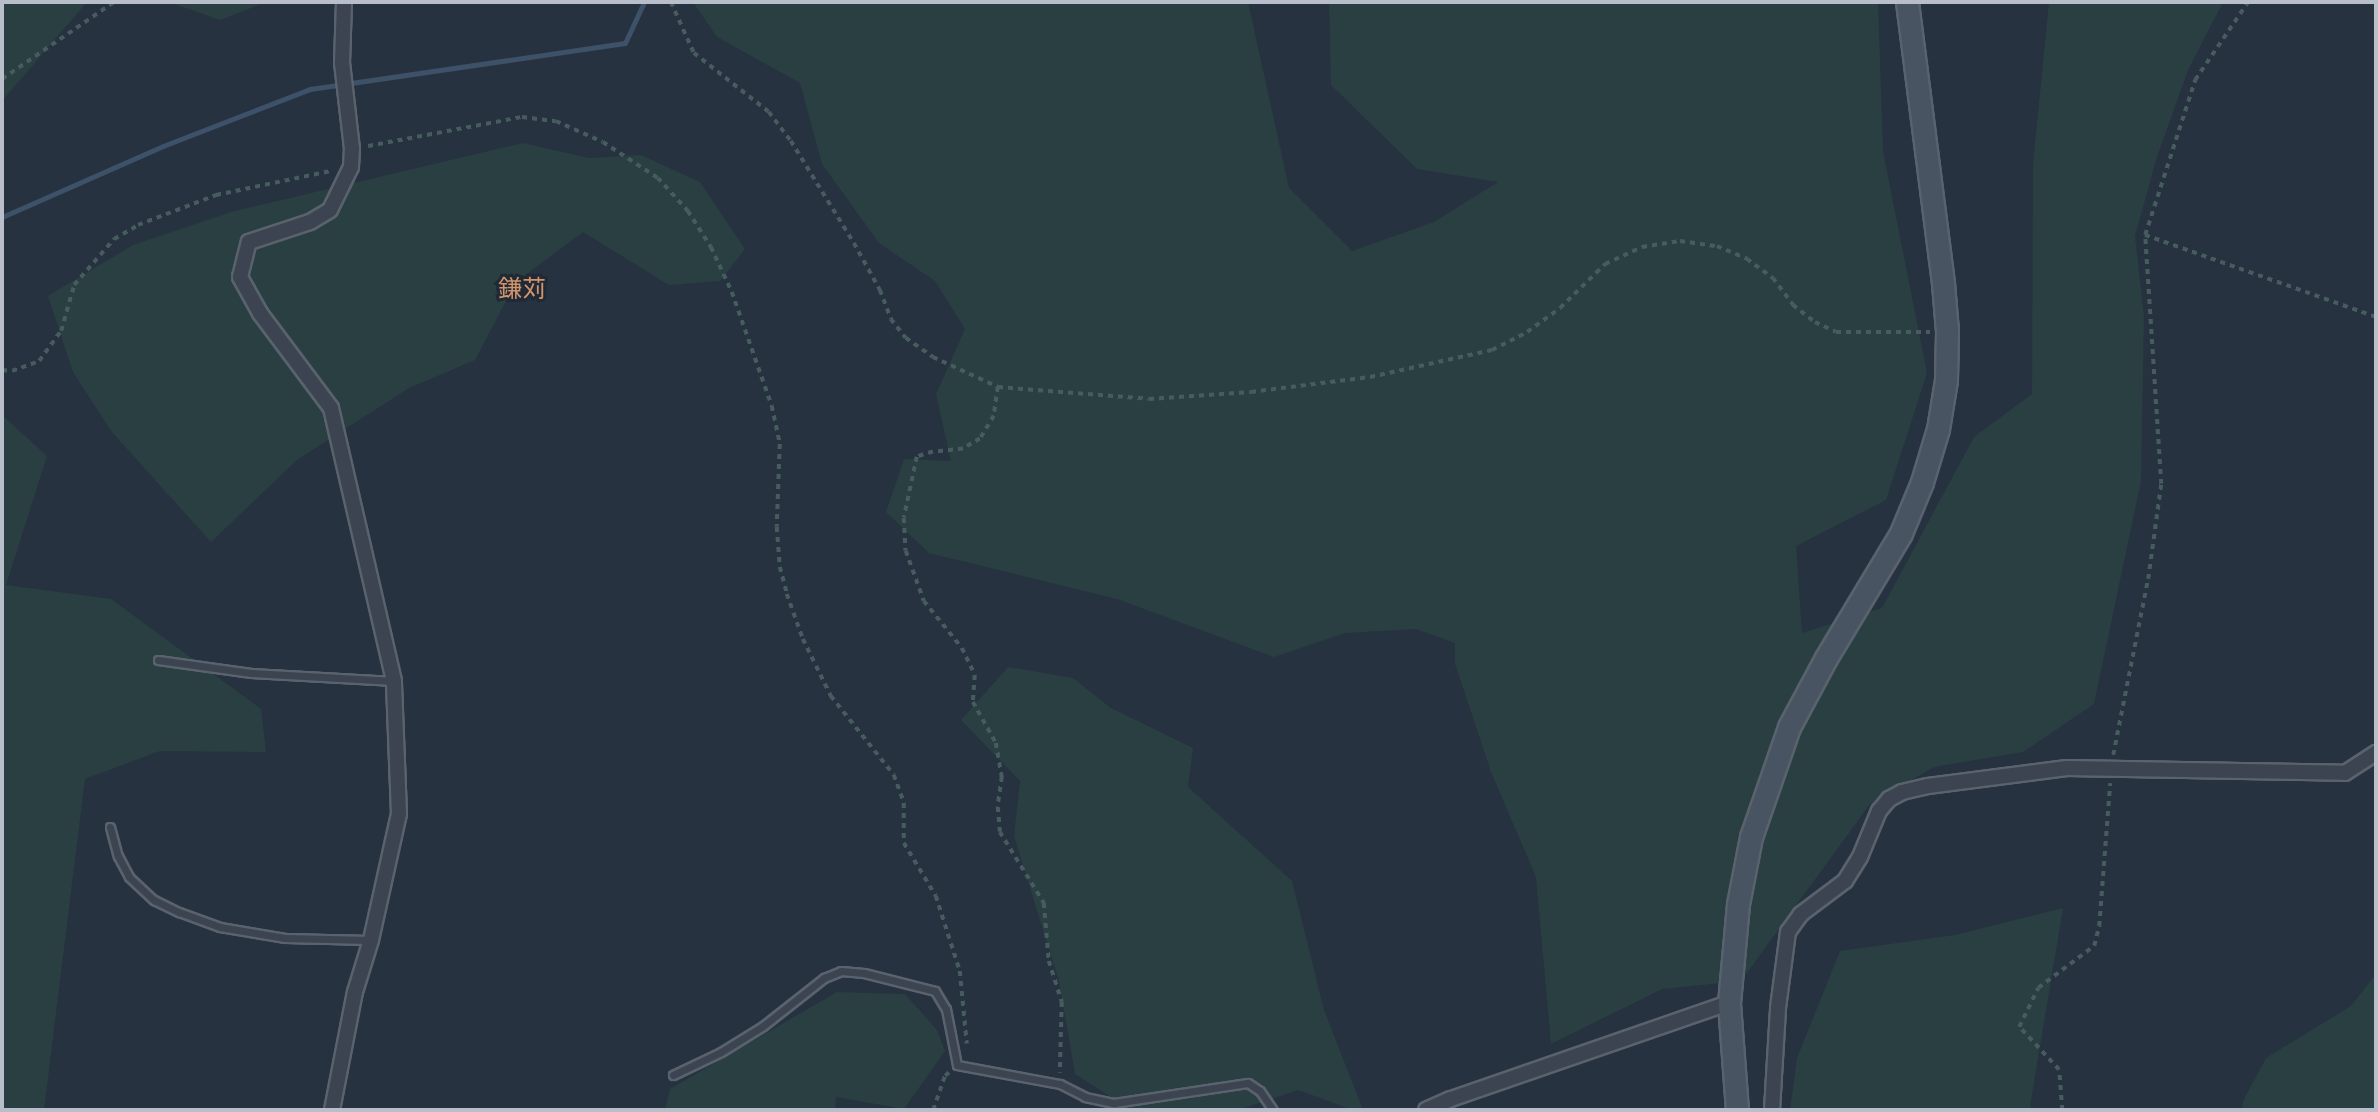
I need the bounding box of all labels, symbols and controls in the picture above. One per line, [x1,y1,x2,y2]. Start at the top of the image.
district label: 鎌苅 [498,275,546,303]

